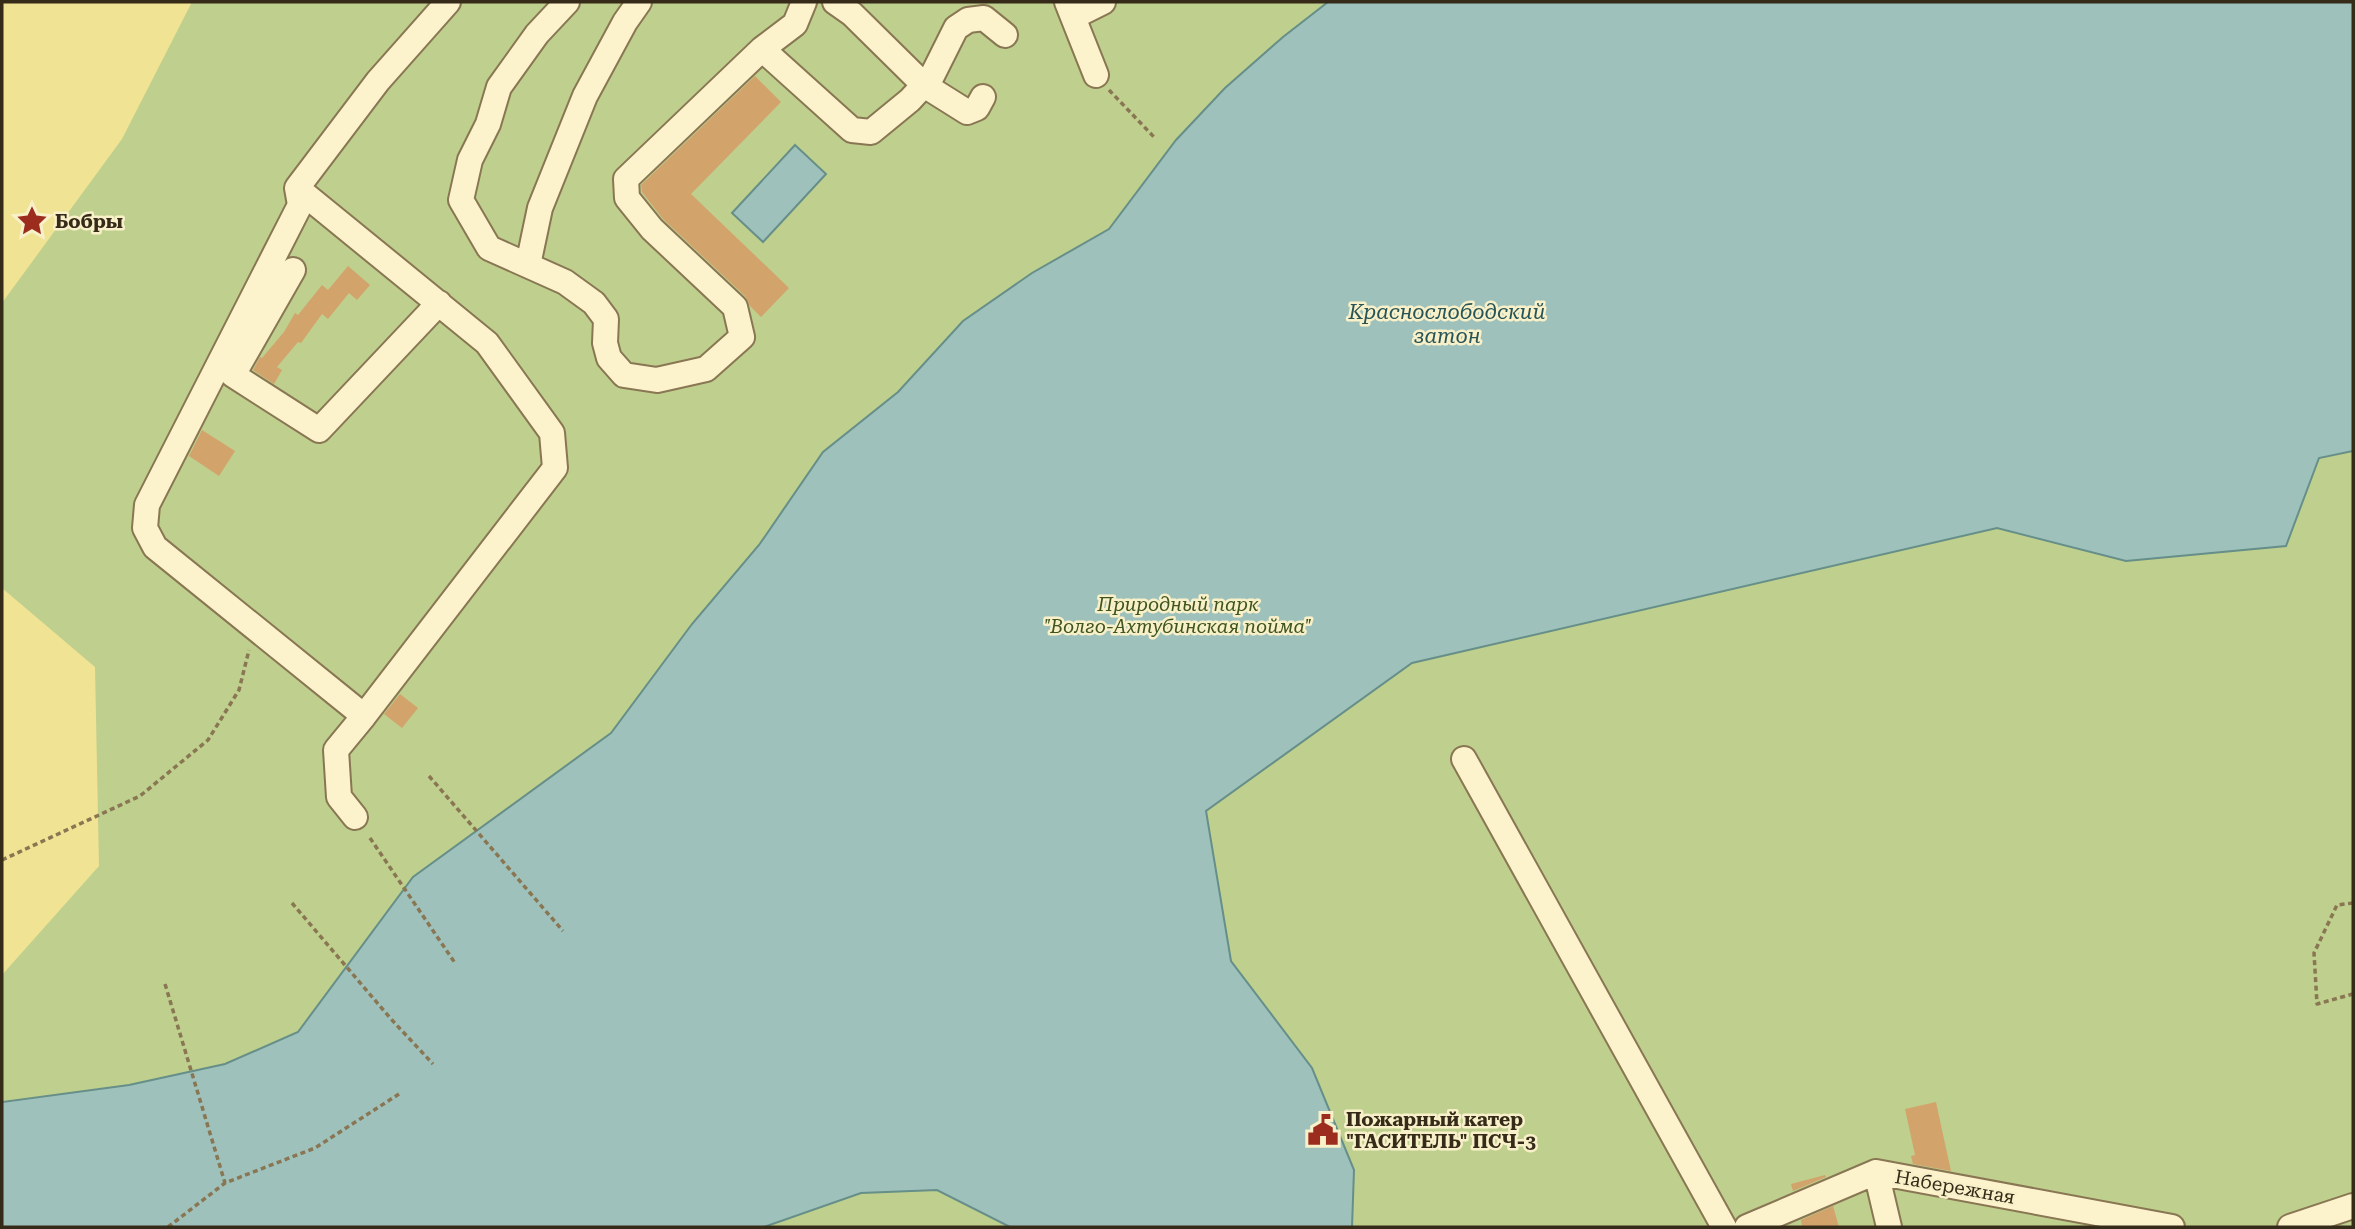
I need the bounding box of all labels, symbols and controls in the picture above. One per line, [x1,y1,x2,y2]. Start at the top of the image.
place icon: Бобры [15,204,49,238]
place label: Бобры [55,210,123,233]
water label: Краснослободский затон [1347,300,1546,348]
park label: Природный парк "Волго-Ахтубинская пойма" [1044,593,1312,638]
place label: Пожарный катер "ГАСИТЕЛЬ" ПСЧ-3 [1346,1108,1536,1153]
public building icon: Пожарный катер "ГАСИТЕЛЬ" ПСЧ-3 [1306,1113,1340,1147]
street label: Набережная [1893,1165,2017,1209]

